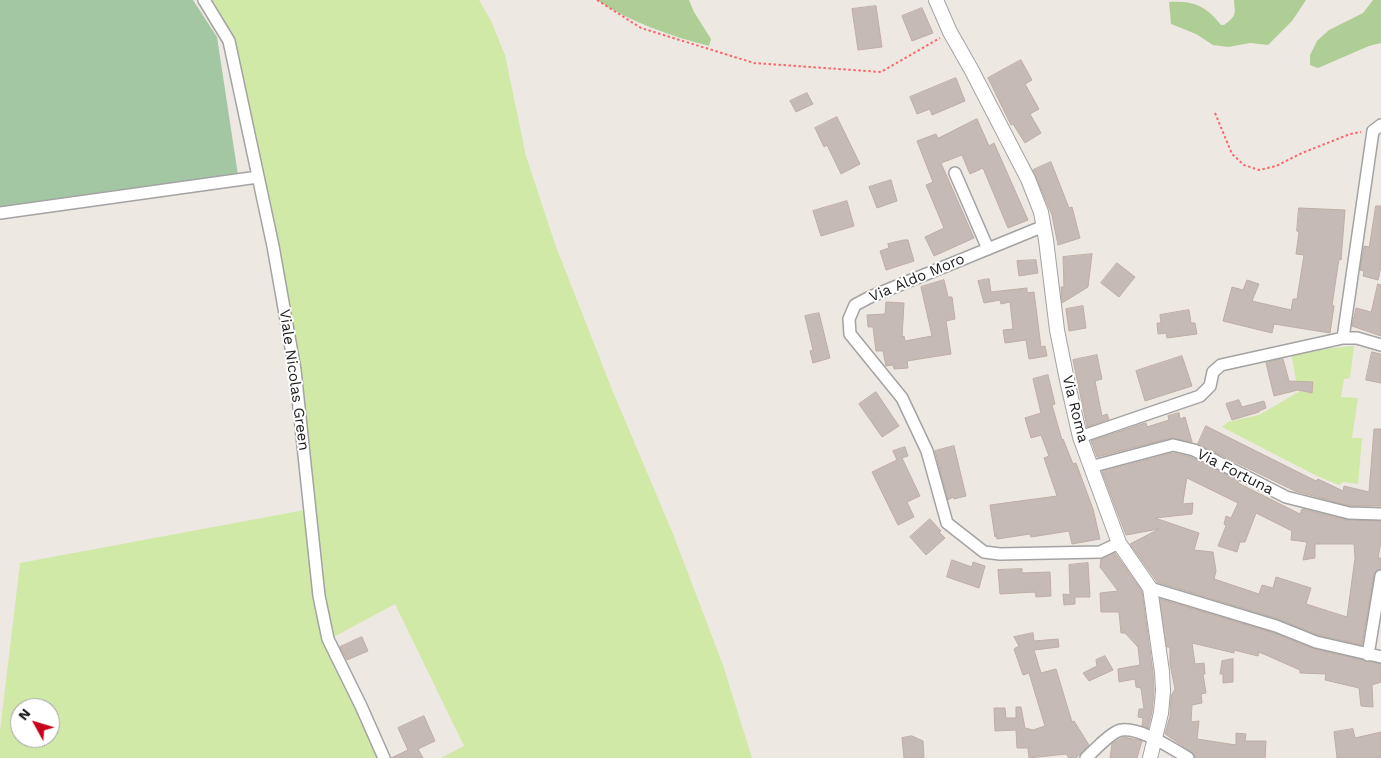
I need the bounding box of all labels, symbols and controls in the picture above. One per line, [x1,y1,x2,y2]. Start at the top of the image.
street label: Via Aldo Moro [867,250,967,306]
street label: Viale Nicolas Green [275,308,313,452]
street label: Via Roma [1058,373,1092,445]
street label: Via Fortuna [1194,445,1276,499]
north arrow [10,698,60,748]
text: N [15,705,34,723]

